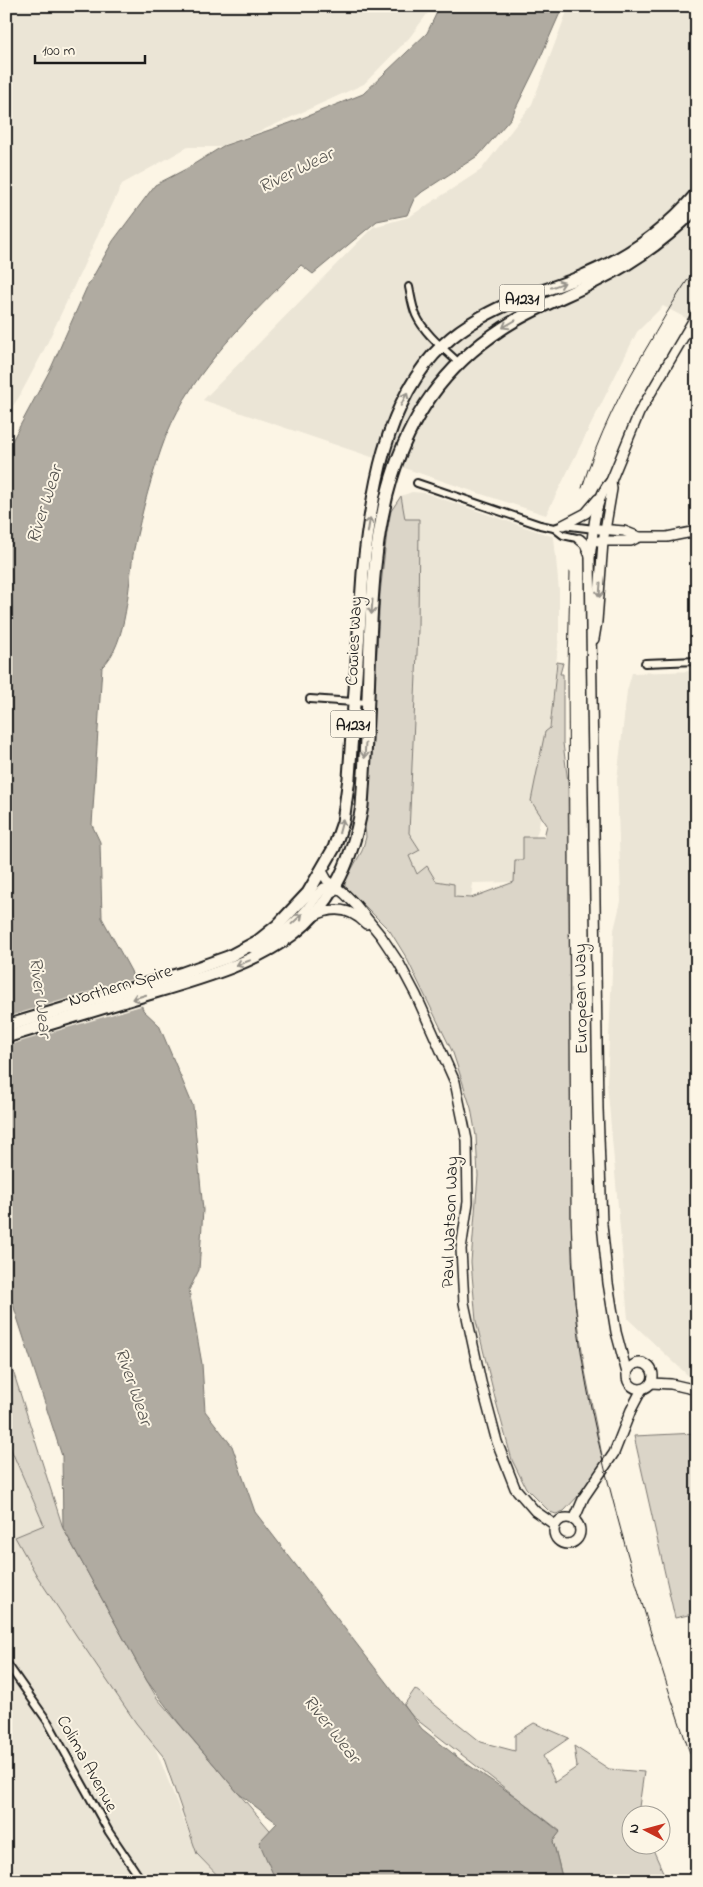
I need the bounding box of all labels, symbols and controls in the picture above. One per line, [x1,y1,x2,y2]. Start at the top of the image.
scale bar [35,32,145,64]
text: 100 m [42,40,75,62]
water label: River Wear [254,141,340,201]
one-way arrow [550,280,566,289]
road number: A1231 [500,284,544,312]
one-way arrow [502,320,516,330]
one-way arrow [399,391,409,406]
water label: River Wear [20,460,71,547]
one-way arrow [364,517,374,533]
one-way arrow [595,582,604,598]
street label: Cowies Way [340,596,370,687]
one-way arrow [368,599,377,615]
road number: A1231 [330,711,376,738]
one-way arrow [361,743,370,759]
one-way arrow [336,819,346,835]
one-way arrow [291,913,303,925]
street label: European Way [568,943,596,1055]
water label: River Wear [21,956,58,1041]
street label: Northern Spire [66,959,176,1015]
one-way arrow [235,959,251,968]
one-way arrow [132,993,148,1003]
street label: Paul Watson Way [436,1156,466,1289]
water label: River Wear [107,1344,159,1431]
water label: River Wear [296,1690,368,1771]
street label: Colima Avenue [49,1711,124,1818]
north arrow [620,1804,670,1854]
text: N [624,1823,645,1835]

